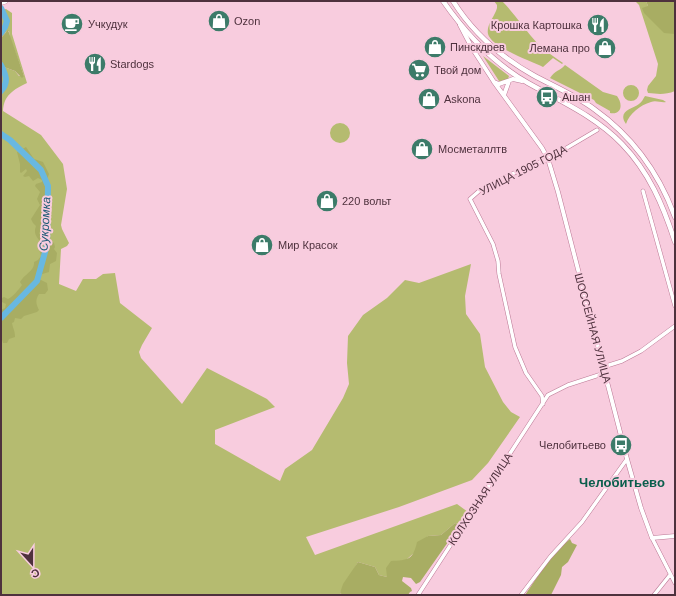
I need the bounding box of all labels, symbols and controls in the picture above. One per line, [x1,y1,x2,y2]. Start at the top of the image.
shop icon: Ozon [206,8,232,34]
cafe icon: Учкудук [59,11,85,37]
restaurant icon: Крошка Картошка [585,12,611,38]
place label: Ozon [234,15,260,27]
place label: Учкудук [88,18,128,30]
place label: Крошка Картошка [491,19,583,31]
shop icon: Пинскдрев [422,34,448,60]
shop icon: Лемана про [592,35,618,61]
place label: Пинскдрев [450,41,505,53]
place label: Лемана про [530,42,590,54]
restaurant icon: Stardogs [82,51,108,77]
supermarket icon: Твой дом [406,57,432,83]
place label: Stardogs [110,58,155,70]
place label: Твой дом [434,64,481,76]
bus stop icon: Ашан [534,84,560,110]
shop icon: Askona [416,86,442,112]
place label: Ашан [562,91,590,103]
place label: Askona [444,93,482,105]
shop icon: Мосметаллтв [409,136,435,162]
place label: Мосметаллтв [438,143,507,155]
street label: УЛИЦА 1905 ГОДА [477,143,569,197]
shop icon: 220 вольт [314,188,340,214]
place label: 220 вольт [342,195,391,207]
water label: Сукромка [37,196,53,251]
shop icon: Мир Красок [249,232,275,258]
place label: Мир Красок [278,239,338,251]
street label: ШОССЕЙНАЯ УЛИЦА [573,272,614,385]
bus stop icon: Челобитьево [608,432,634,458]
place label: Челобитьево [539,439,606,451]
street label: КОЛХОЗНАЯ УЛИЦА [446,450,515,547]
district label: Челобитьево [579,475,665,490]
north arrow [12,544,52,584]
text: С [30,566,41,580]

